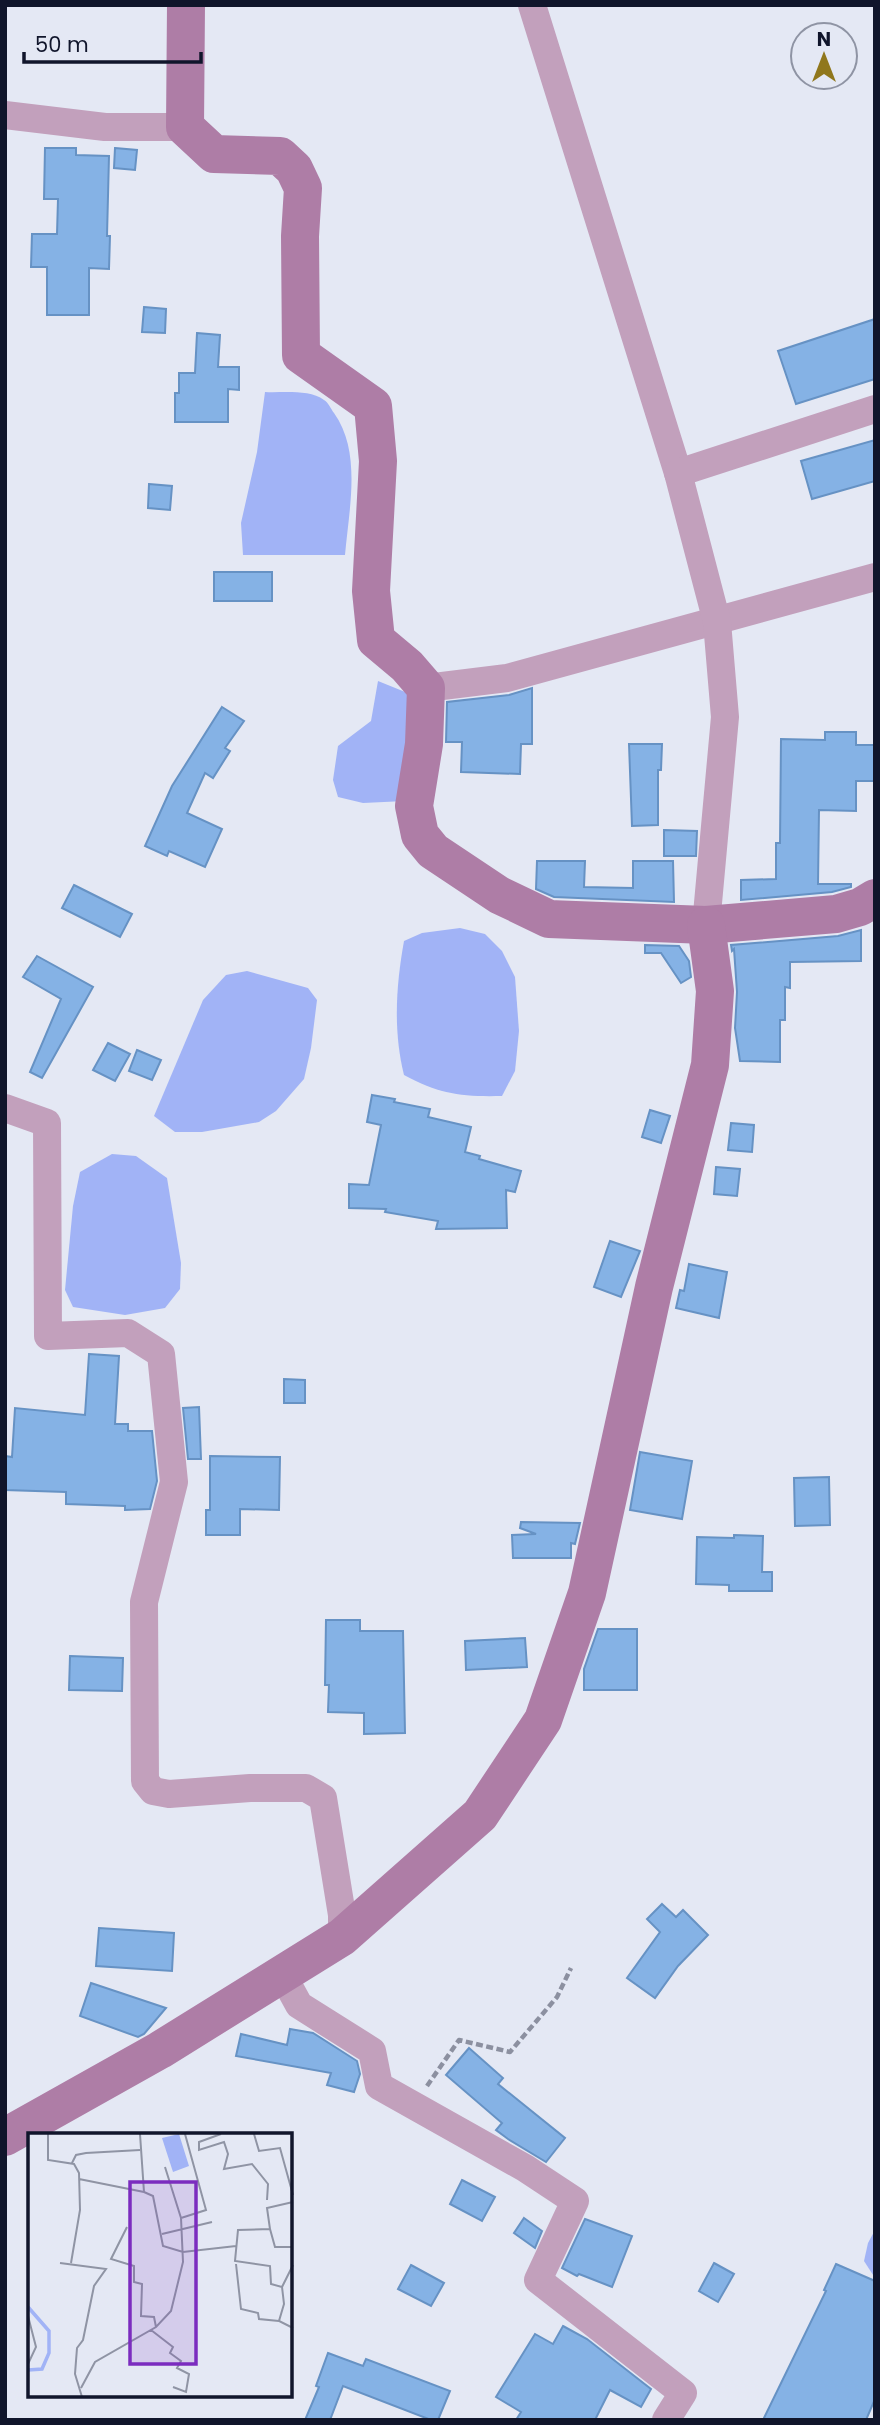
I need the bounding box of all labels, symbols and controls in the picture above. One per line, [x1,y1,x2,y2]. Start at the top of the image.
scale bar [24,21,201,65]
north arrow [789,21,859,91]
text: N [817,26,831,53]
text: 50 m [35,30,89,59]
inset map [28,2133,292,2397]

